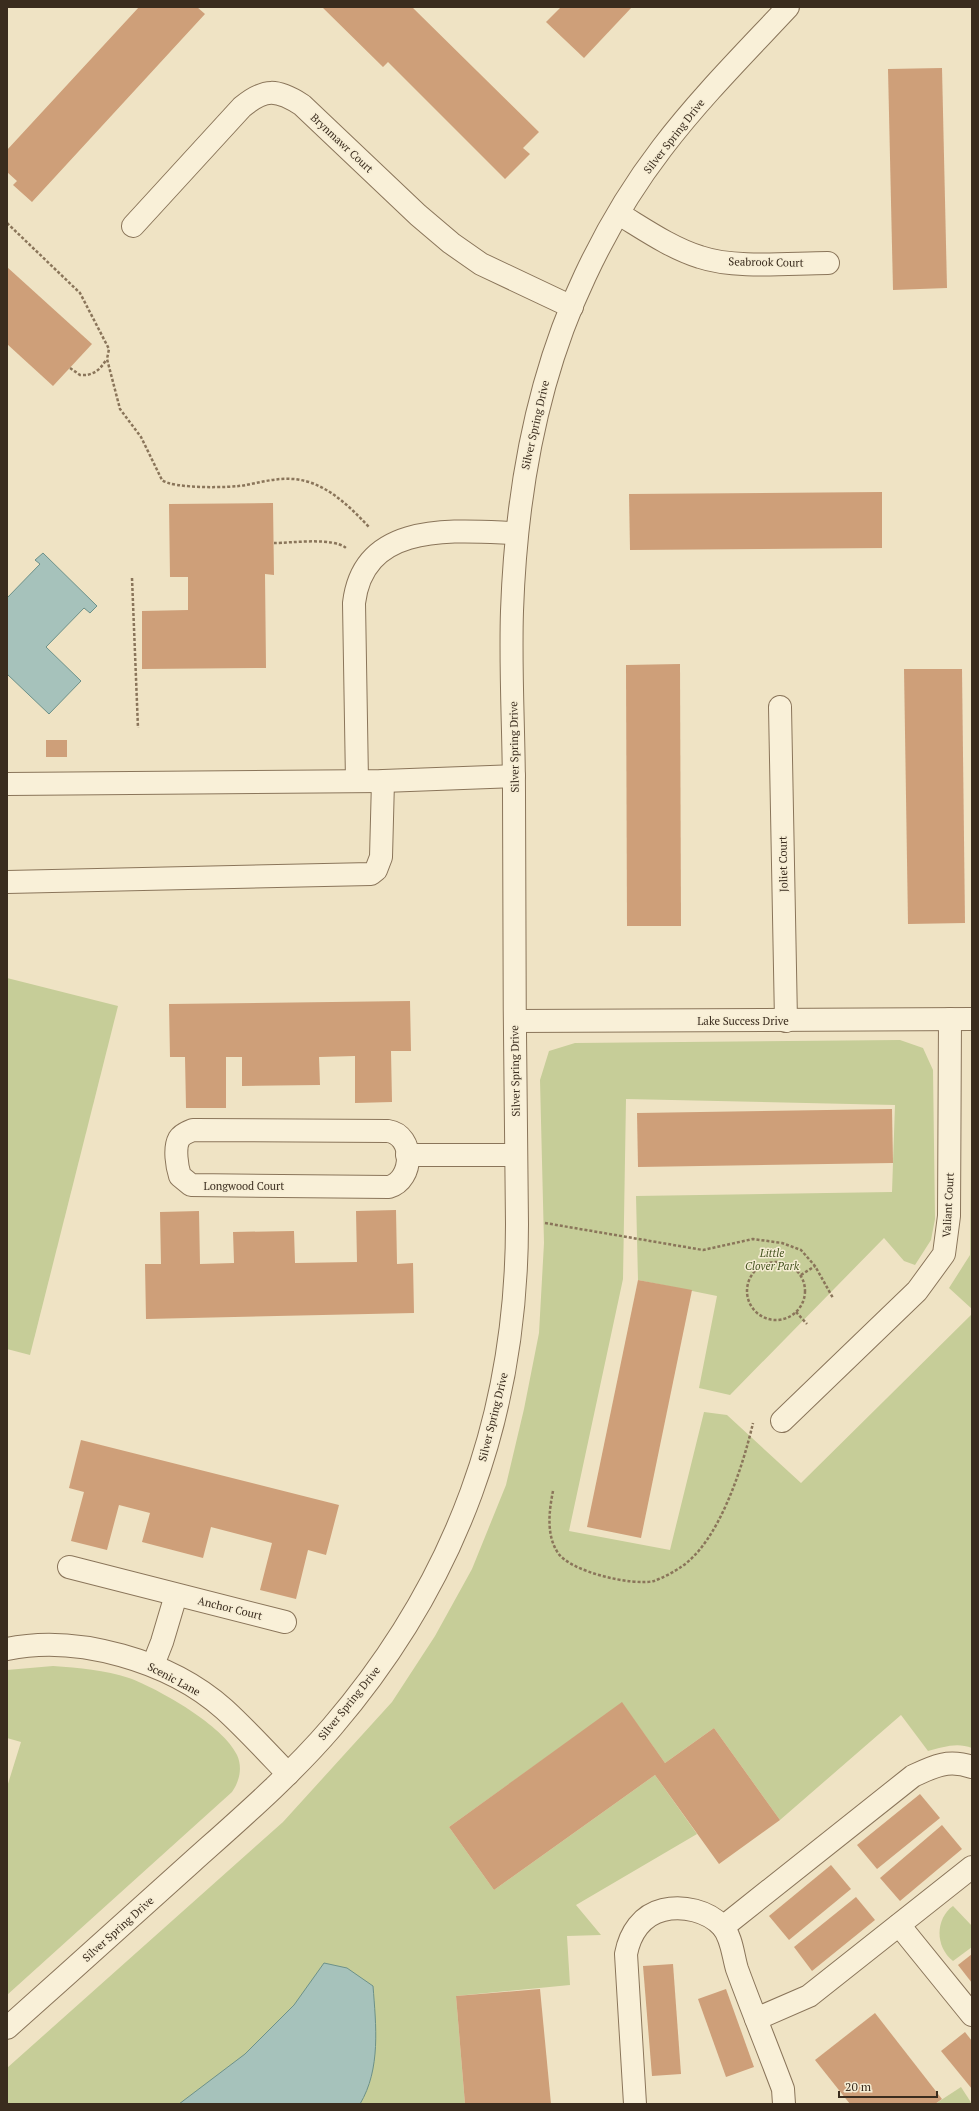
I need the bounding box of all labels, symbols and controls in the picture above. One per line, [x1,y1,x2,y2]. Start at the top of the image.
street label: Silver Spring Drive [640,95,708,176]
street label: Brynmawr Court [308,110,376,176]
street label: Seabrook Court [728,254,804,270]
street label: Silver Spring Drive [518,379,552,471]
street label: Silver Spring Drive [506,701,522,793]
street label: Joliet Court [776,836,790,892]
street label: Lake Success Drive [697,1014,789,1028]
street label: Silver Spring Drive [507,1025,523,1117]
street label: Valiant Court [939,1172,957,1238]
street label: Longwood Court [204,1179,284,1193]
park label: Little Clover Park [745,1246,800,1273]
street label: Silver Spring Drive [475,1371,511,1463]
street label: Anchor Court [196,1593,264,1623]
street label: Scenic Lane [145,1659,203,1699]
street label: Silver Spring Drive [315,1663,383,1743]
street label: Silver Spring Drive [79,1893,157,1965]
scale bar [839,2073,937,2099]
text: 20 m [845,2079,872,2094]

